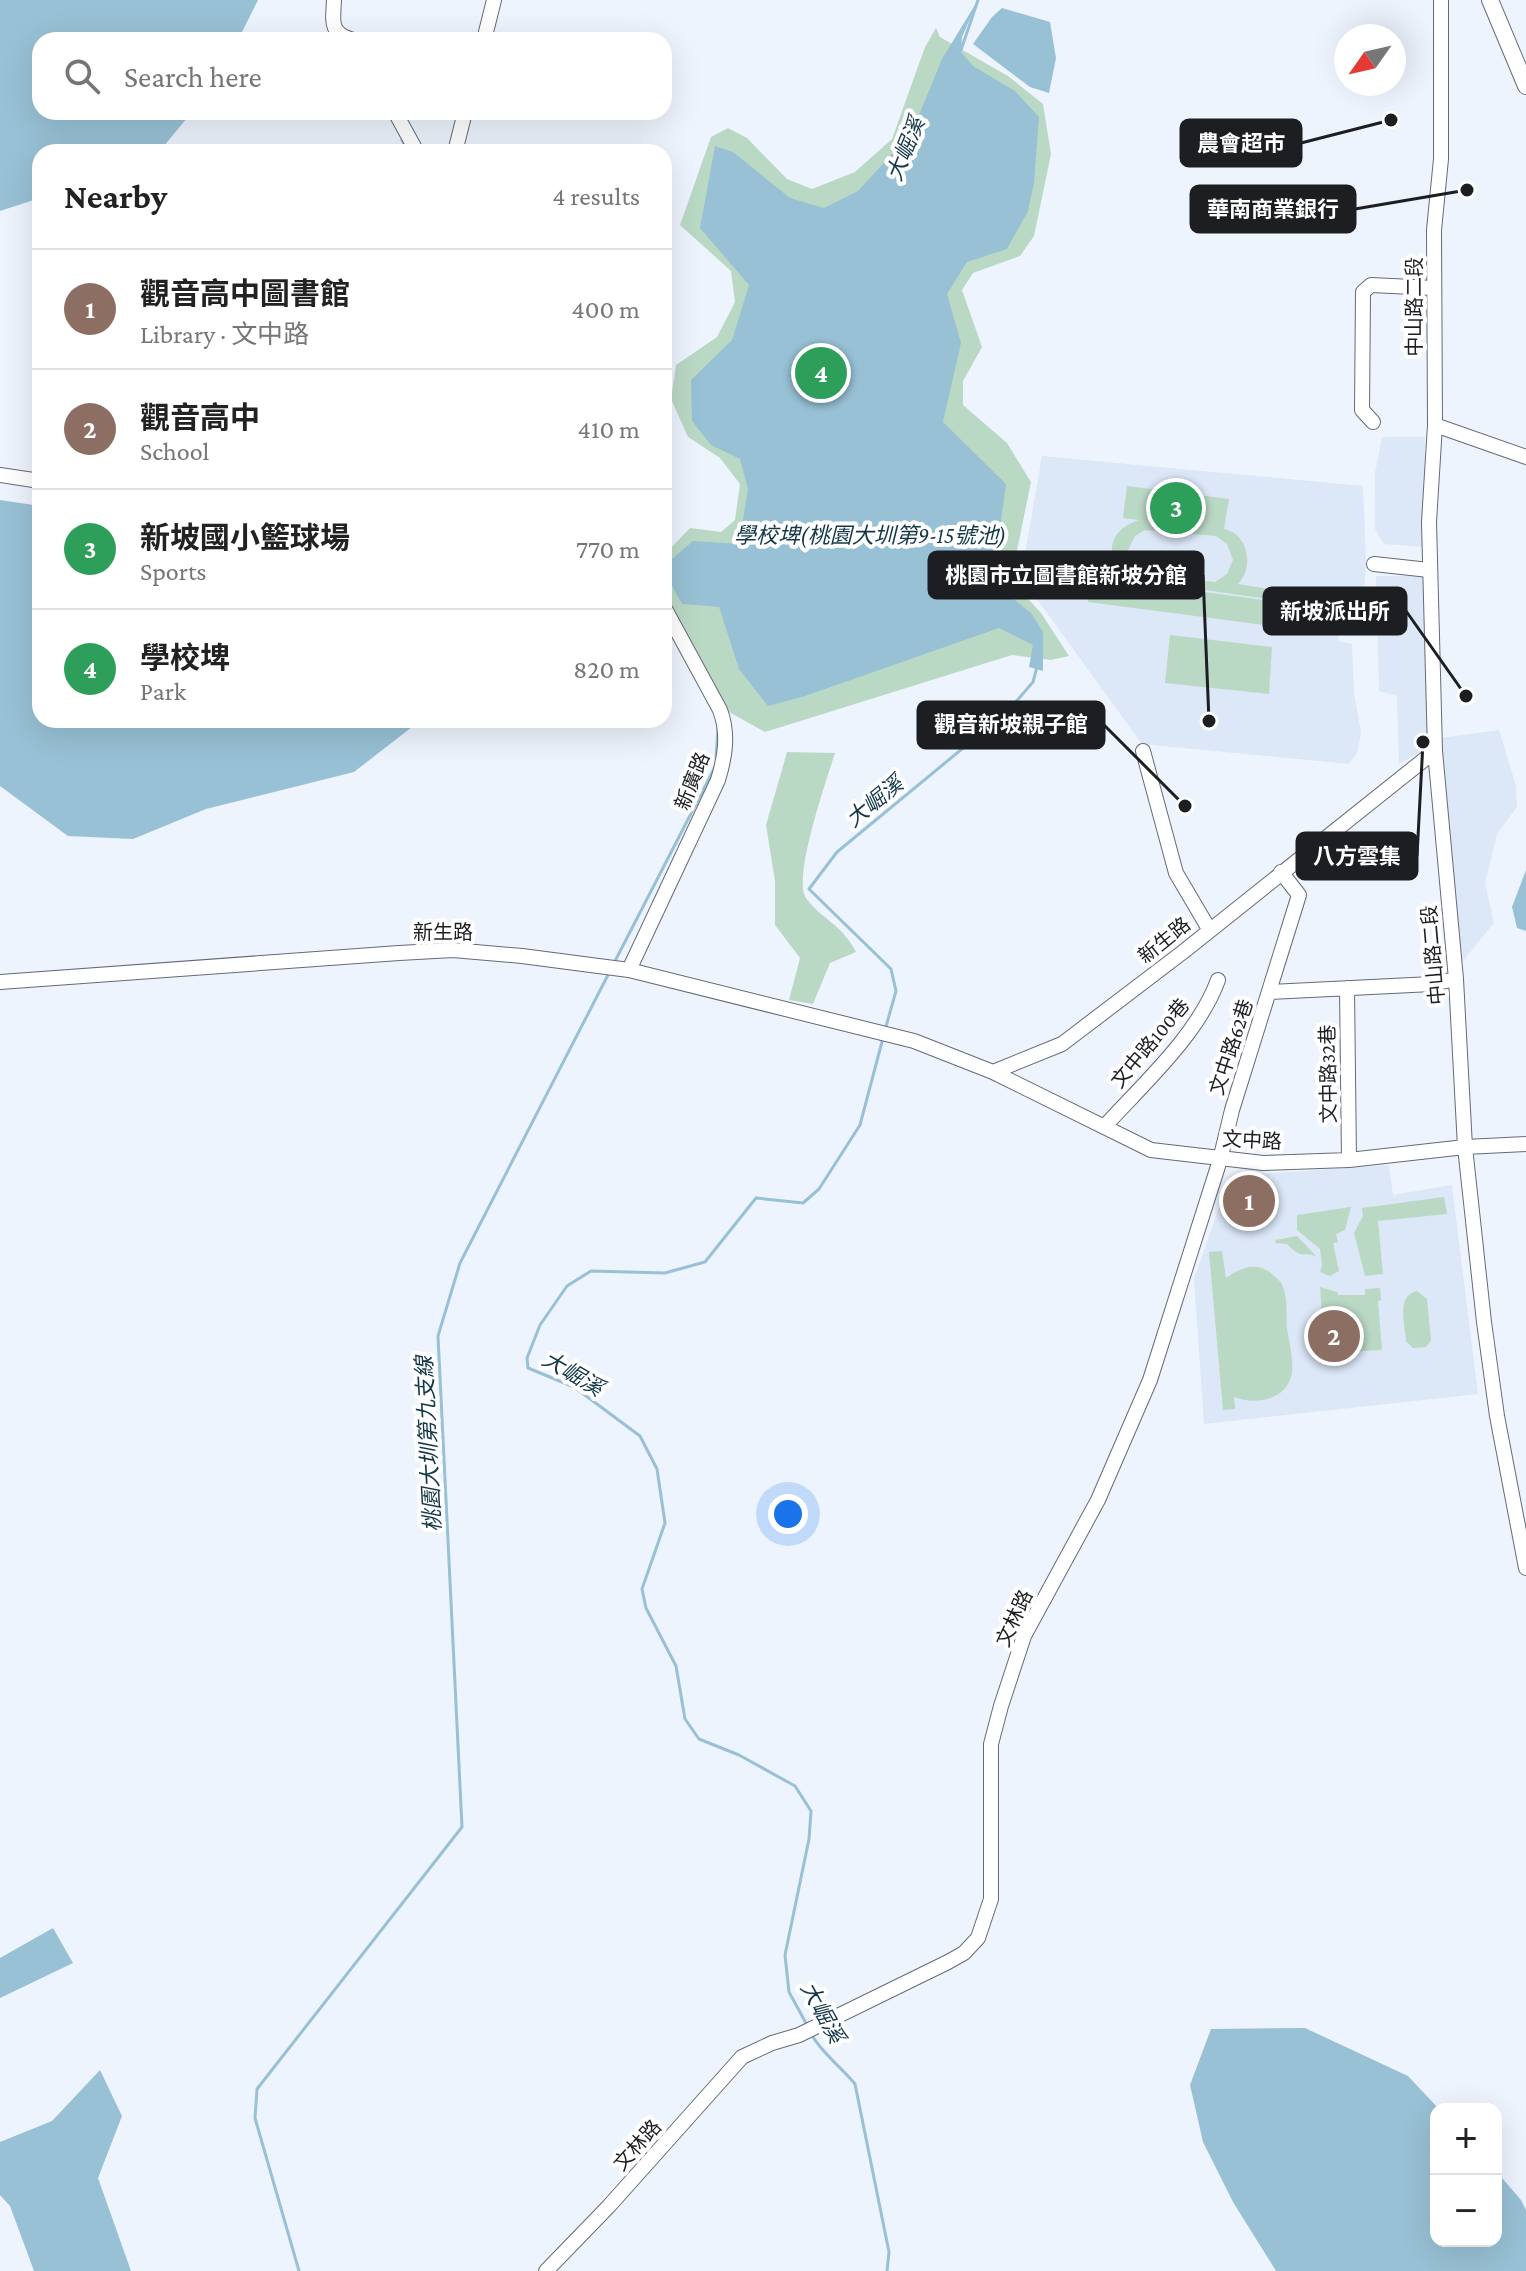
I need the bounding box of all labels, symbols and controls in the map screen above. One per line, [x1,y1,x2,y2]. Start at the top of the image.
north arrow [1334,24,1406,96]
search box [32,32,672,120]
icon: search [60,54,104,98]
text: Search here [124,60,262,93]
water label: 大崛溪 [882,111,931,184]
callout: 農會超市 [1181,120,1301,166]
text: 農會超市 [1197,131,1285,156]
text: Nearby [64,178,167,215]
text: 4 results [552,182,640,211]
callout: 華南商業銀行 [1191,186,1355,232]
text: 華南商業銀行 [1207,197,1339,222]
street label: 中山路二段 [1403,257,1425,357]
text: 觀音高中圖書館 [140,277,350,310]
text: 1 [85,295,95,324]
text: 400 m [572,295,640,324]
text: Library · 文中路 [140,320,309,349]
pin: 4 [795,343,847,403]
text: 觀音高中 [140,401,260,434]
text: 2 [83,415,97,444]
text: 410 m [578,415,640,444]
text: School [140,437,209,466]
pin: 3 [1150,478,1202,538]
text: 新坡國小籃球場 [140,521,350,554]
water label: 學校埤(桃園大圳第9-15號池) [734,523,1006,549]
text: 3 [84,535,96,564]
text: 770 m [576,535,640,564]
callout: 桃園市立圖書館新坡分館 [929,552,1203,598]
text: Sports [140,557,207,586]
text: 桃園市立圖書館新坡分館 [945,563,1187,588]
callout: 新坡派出所 [1264,588,1406,634]
text: 新坡派出所 [1280,599,1390,624]
text: 學校埤 [140,641,230,674]
text: 4 [83,655,97,684]
text: 820 m [573,655,640,684]
text: Park [140,677,186,706]
callout: 觀音新坡親子館 [918,702,1104,748]
text: 觀音新坡親子館 [934,712,1088,737]
street label: 新廣路 [671,749,713,813]
water label: 大崛溪 [841,769,910,832]
callout: 八方雲集 [1297,833,1417,879]
text: 八方雲集 [1313,844,1401,869]
street label: 中山路二段 [1418,904,1448,1006]
street label: 新生路 [1134,913,1194,967]
street label: 新生路 [413,921,473,943]
street label: 文中路100巷 [1106,994,1194,1092]
street label: 文中路62巷 [1205,996,1257,1098]
street label: 文中路32巷 [1316,1024,1340,1124]
street label: 文中路 [1221,1127,1283,1153]
pin: 1 [1223,1171,1275,1231]
pin: 2 [1308,1306,1360,1366]
water label: 大崛溪 [538,1346,610,1402]
water label: 桃園大圳第九支線 [411,1352,446,1533]
your location [768,1494,808,1534]
street label: 文林路 [991,1586,1037,1650]
water label: 大崛溪 [796,1977,851,2050]
map controls [1430,2103,1502,2247]
button: + [1430,2103,1502,2175]
street label: 文林路 [609,2115,665,2175]
button: − [1430,2175,1502,2247]

